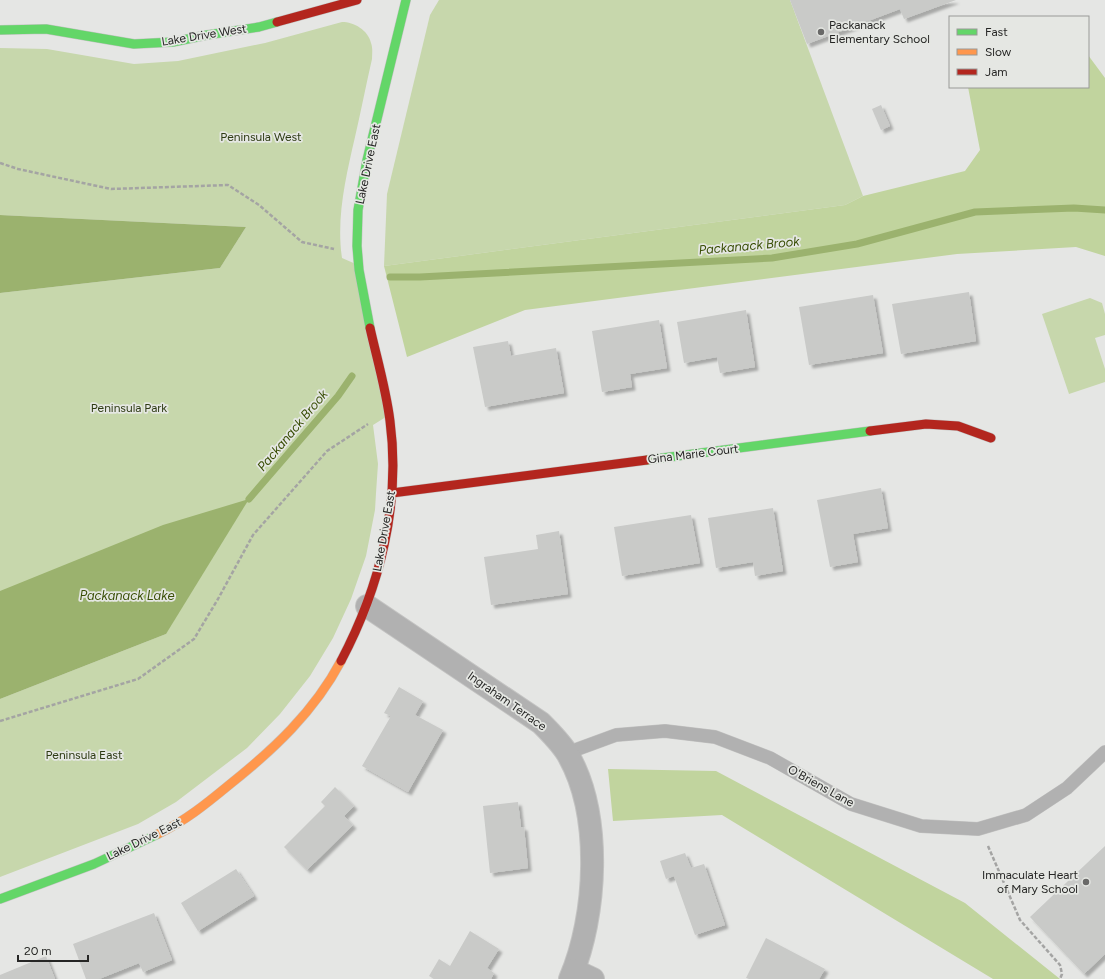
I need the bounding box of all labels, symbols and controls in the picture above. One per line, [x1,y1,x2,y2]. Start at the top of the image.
legend [949,16,1089,88]
place label: Packanack Elementary School [829,18,930,46]
street label: Lake Drive West [160,21,248,49]
text: Fast [985,25,1008,39]
marker: Packanack Elementary School [816,27,826,37]
text: Slow [985,45,1012,59]
text: Jam [985,65,1008,79]
street label: Lake Drive East [353,122,383,205]
park label: Peninsula West [220,130,302,144]
water label: Packanack Brook [698,234,801,257]
water label: Packanack Brook [254,386,331,474]
park label: Peninsula Park [91,401,167,415]
street label: Gina Marie Court [647,441,740,467]
street label: Lake Drive East [370,489,398,572]
water label: Packanack Lake [79,588,175,603]
street label: Ingraham Terrace [465,669,549,734]
park label: Peninsula East [46,748,123,762]
street label: O'Briens Lane [786,762,857,810]
street label: Lake Drive East [104,815,184,863]
place label: Immaculate Heart of Mary School [982,868,1078,896]
marker: Immaculate Heart of Mary School [1081,877,1091,887]
scale bar [18,937,88,963]
text: 20 m [24,944,52,958]

